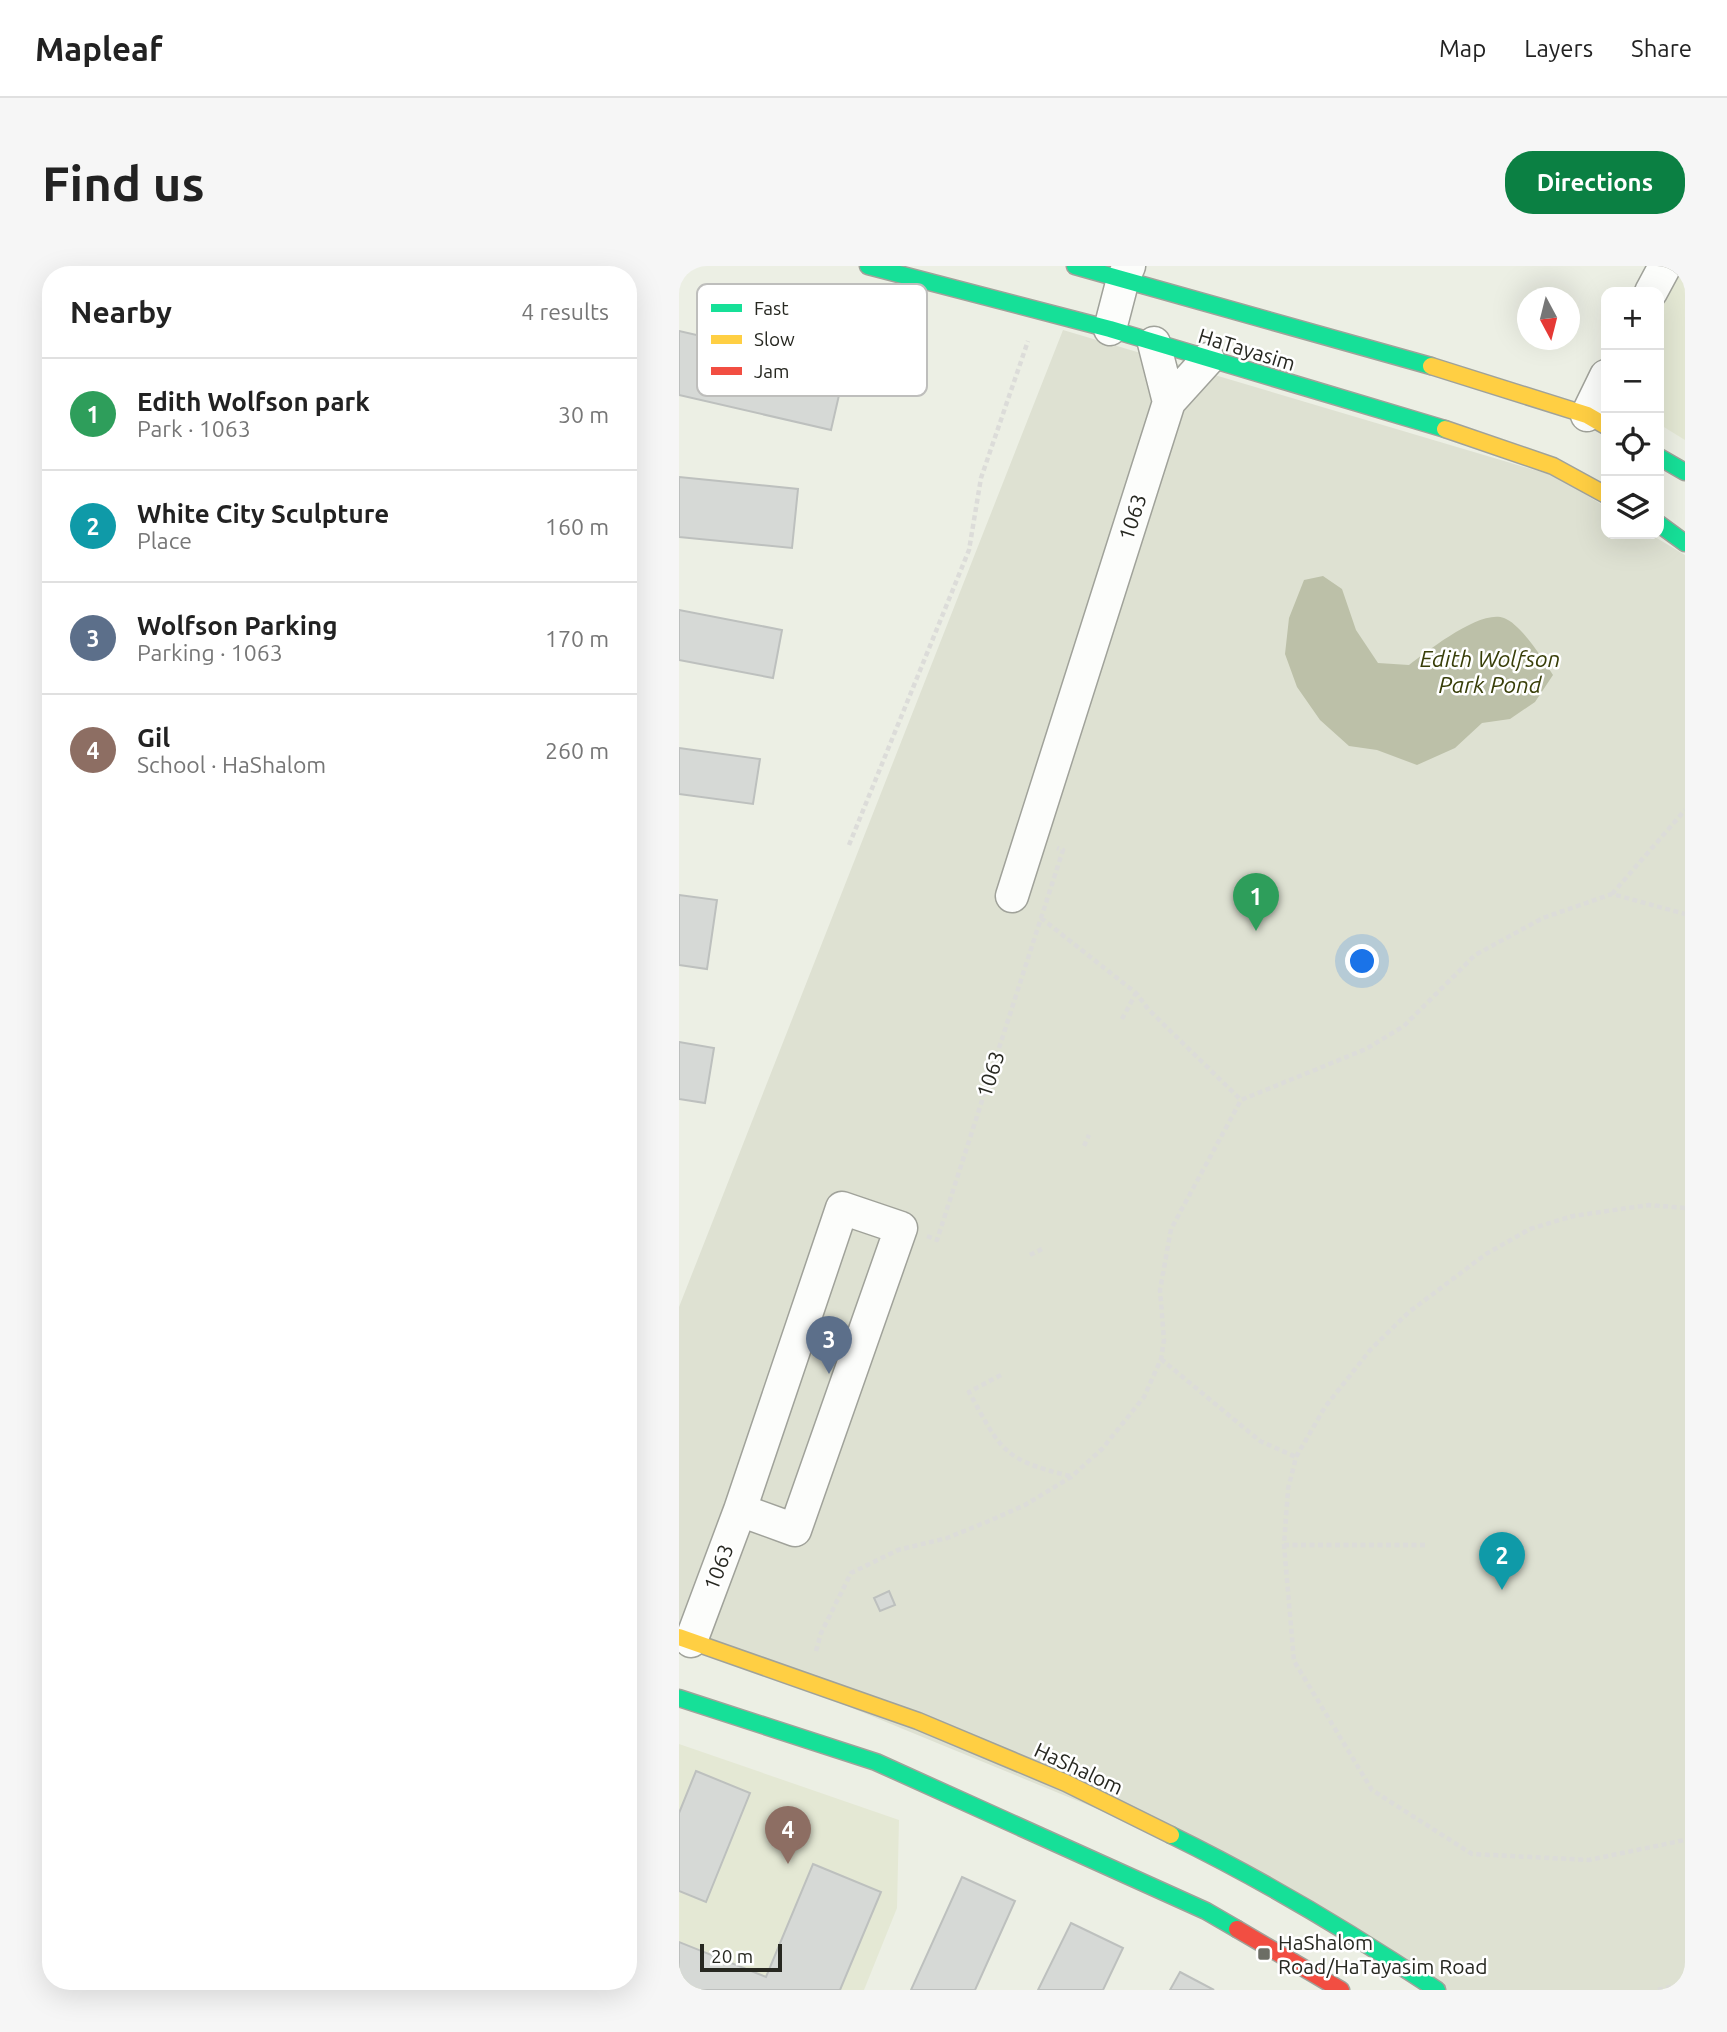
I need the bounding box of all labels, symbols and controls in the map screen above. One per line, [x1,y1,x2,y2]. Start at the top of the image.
text: Mapleaf [35,30,163,67]
text: Map [1439,35,1486,62]
text: Layers [1524,35,1593,62]
text: Share [1631,35,1692,62]
button: Directions [1505,151,1685,214]
text: Find us [42,155,205,210]
legend [697,284,927,396]
north arrow [1517,287,1580,350]
map controls [1601,287,1664,539]
button: + [1601,287,1664,350]
text: Nearby [70,295,172,329]
text: Fast [754,297,789,319]
text: 4 results [521,299,609,324]
street label: HaTayasim [1196,323,1298,375]
text: Slow [754,328,795,350]
button: − [1601,350,1664,413]
text: Jam [754,360,790,382]
text: Edith Wolfson park [137,387,370,416]
text: 1 [87,402,99,427]
text: 30 m [558,402,609,427]
button: locate [1601,413,1664,476]
text: Park · 1063 [137,416,251,441]
button: layers [1601,476,1664,539]
street label: 1063 [1113,491,1151,543]
text: White City Sculpture [137,499,389,528]
text: 2 [87,514,99,539]
text: 160 m [545,514,609,539]
text: Place [137,528,192,553]
text: Wolfson Parking [137,611,337,640]
text: 3 [87,626,99,651]
text: 170 m [545,626,609,651]
text: Parking · 1063 [137,640,283,665]
water label: Edith Wolfson Park Pond [1420,646,1560,697]
text: Gil [137,723,170,752]
text: 4 [87,738,99,763]
text: 260 m [545,738,609,763]
text: School · HaShalom [137,752,326,777]
pin: 1 [1233,873,1279,931]
your location [1345,944,1379,978]
street label: 1063 [971,1048,1009,1100]
pin: 3 [806,1316,852,1374]
pin: 2 [1479,1532,1525,1590]
street label: 1063 [698,1541,738,1593]
street label: HaShalom [1031,1737,1127,1799]
pin: 4 [765,1806,811,1864]
place label: HaShalom Road/HaTayasim Road [1278,1930,1488,1978]
scale bar [700,1941,782,1973]
text: 20 m [711,1945,753,1967]
marker: HaShalom Road/HaTayasim Road [1256,1946,1272,1962]

